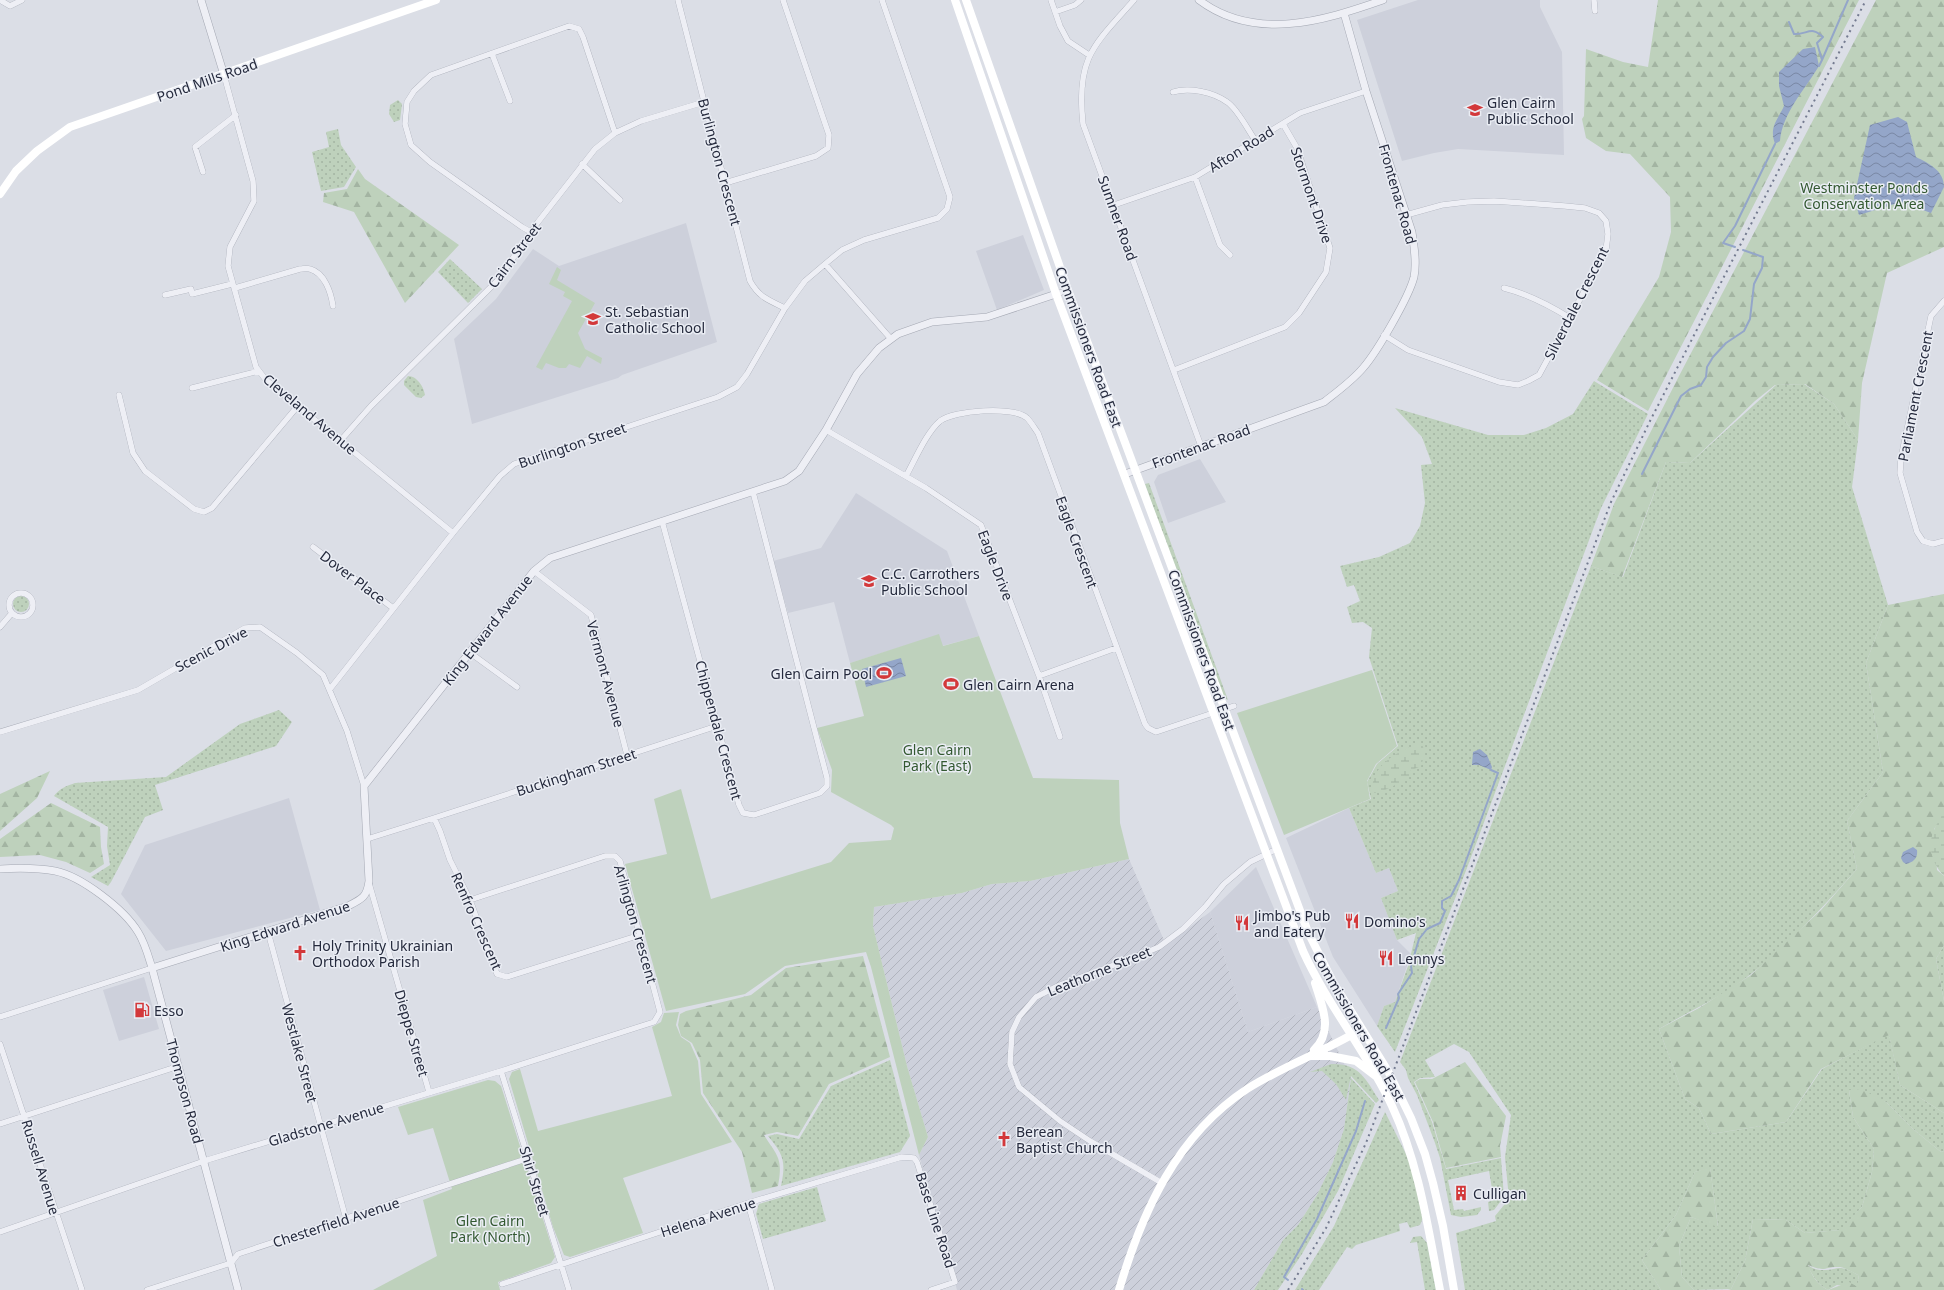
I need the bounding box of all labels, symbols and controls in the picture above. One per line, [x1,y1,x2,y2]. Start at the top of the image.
street label: Pond Mills Road [154,54,260,106]
place label: Glen Cairn Public School [1487,93,1574,128]
street label: Burlington Crescent [694,96,746,228]
school or university icon: Glen Cairn Public School [1466,101,1484,119]
street label: Afton Road [1205,122,1277,176]
street label: Frontenac Road [1375,142,1421,246]
street label: Stormont Drive [1287,144,1337,246]
street label: Sumner Road [1094,173,1142,263]
park label: Westminster Ponds Conservation Area [1800,178,1928,213]
street label: Cairn Street [483,218,545,292]
street label: Silverdale Crescent [1539,243,1613,363]
street label: Commissioners Road East [1051,264,1127,430]
place label: St. Sebastian Catholic School [605,302,705,337]
school or university icon: St. Sebastian Catholic School [584,310,602,328]
street label: Parliament Crescent [1893,329,1937,463]
street label: Cleveland Avenue [259,369,361,459]
street label: Burlington Street [516,418,628,472]
street label: Frontenac Road [1149,419,1253,473]
street label: Eagle Crescent [1052,493,1102,591]
street label: Eagle Drive [974,527,1018,603]
street label: Dover Place [316,546,390,608]
place label: C.C. Carrothers Public School [881,564,980,599]
street label: Commissioners Road East [1164,567,1240,733]
street label: King Edward Avenue [438,571,536,689]
school or university icon: C.C. Carrothers Public School [860,572,878,590]
street label: Vermont Avenue [583,618,629,730]
street label: Scenic Drive [171,622,251,676]
street label: Chippendale Crescent [691,658,747,802]
place label: Glen Cairn Pool [771,664,872,683]
sports icon: Glen Cairn Pool [875,664,893,682]
sports icon: Glen Cairn Arena [942,675,960,693]
place label: Glen Cairn Arena [963,675,1074,694]
park label: Glen Cairn Park (East) [902,740,972,775]
street label: Buckingham Street [514,744,638,800]
street label: Arlington Crescent [610,863,662,985]
street label: Renfro Crescent [447,869,507,973]
street label: King Edward Avenue [218,896,352,956]
place label: Jimbo's Pub and Eatery [1252,906,1330,941]
restaurant icon: Domino's [1343,912,1361,930]
place label: Domino's [1364,912,1426,931]
restaurant icon: Jimbo's Pub and Eatery [1233,914,1251,932]
place label: Holy Trinity Ukrainian Orthodox Parish [312,936,453,971]
street label: Leathorne Street [1044,942,1154,1000]
church icon: Holy Trinity Ukrainian Orthodox Parish [291,944,309,962]
street label: Commissioners Road East [1308,948,1410,1104]
restaurant icon: Lennys [1377,949,1395,967]
place label: Lennys [1398,949,1445,968]
street label: Dieppe Street [391,987,433,1079]
fuel station icon: Esso [133,1001,151,1019]
place label: Esso [154,1001,184,1020]
street label: Westlake Street [278,1001,322,1105]
street label: Thompson Road [162,1037,208,1145]
street label: Gladstone Avenue [266,1097,386,1151]
street label: Russell Avenue [17,1117,65,1217]
place label: Berean Baptist Church [1016,1122,1113,1157]
church icon: Berean Baptist Church [995,1130,1013,1148]
street label: Shirl Street [515,1144,555,1218]
street label: Base Line Road [912,1170,960,1270]
building icon: Culligan [1452,1184,1470,1202]
place label: Culligan [1473,1184,1526,1203]
street label: Chesterfield Avenue [270,1193,402,1251]
street label: Helena Avenue [658,1193,758,1241]
park label: Glen Cairn Park (North) [450,1211,530,1246]

